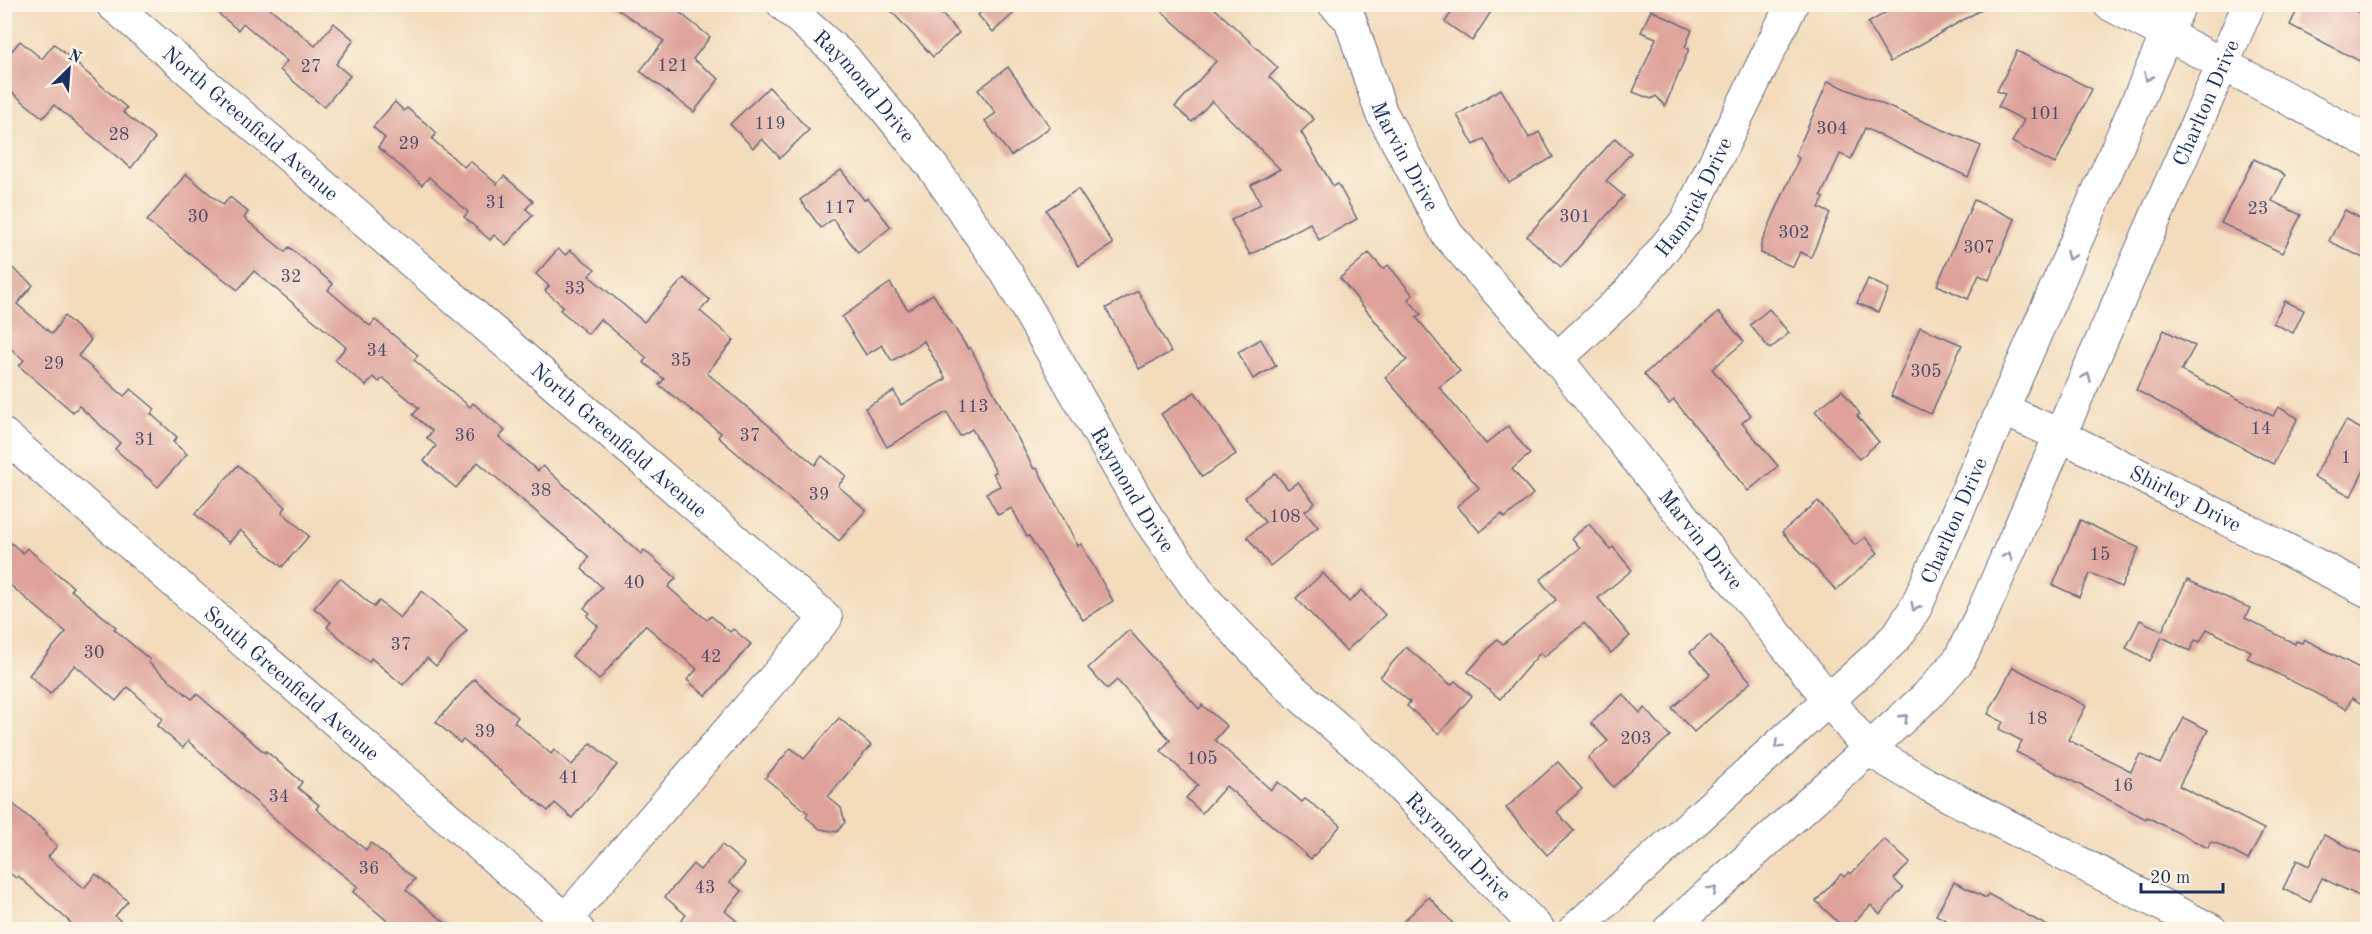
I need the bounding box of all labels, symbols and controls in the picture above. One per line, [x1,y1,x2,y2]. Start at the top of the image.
street label: Raymond Drive [809,27,918,147]
street label: Charlton Drive [2170,37,2244,170]
north arrow [39,39,99,99]
street label: North Greenfield Avenue [158,43,342,206]
text: N [66,47,84,67]
house number: 121 [657,57,689,75]
house number: 27 [301,58,321,76]
one-way arrow [2143,71,2155,82]
street label: Marvin Drive [1366,99,1442,215]
house number: 101 [2029,105,2061,123]
house number: 119 [754,115,786,133]
house number: 304 [1816,120,1848,138]
house number: 28 [109,126,129,144]
house number: 29 [399,135,419,153]
street label: Hamrick Drive [1652,135,1737,262]
house number: 31 [486,194,506,212]
house number: 117 [824,199,856,217]
house number: 23 [2248,200,2268,218]
house number: 30 [188,208,208,226]
house number: 301 [1559,208,1591,226]
house number: 302 [1778,224,1810,242]
house number: 307 [1963,239,1995,257]
one-way arrow [2066,250,2078,261]
house number: 32 [281,268,301,286]
house number: 33 [565,280,585,298]
house number: 34 [367,342,387,360]
house number: 35 [671,352,691,370]
house number: 29 [44,355,64,373]
street label: North Greenfield Avenue [526,360,710,522]
house number: 305 [1910,363,1942,381]
one-way arrow [2080,373,2092,384]
house number: 113 [957,398,989,416]
house number: 14 [2251,420,2271,438]
street label: Raymond Drive [1086,424,1177,557]
house number: 36 [455,427,475,445]
house number: 37 [740,427,760,445]
house number: 31 [135,431,155,449]
house number: 1 [2341,449,2351,467]
street label: Charlton Drive [1918,455,1992,587]
street label: Shirley Drive [2126,463,2244,537]
house number: 38 [531,482,551,500]
house number: 39 [809,486,829,504]
street label: Marvin Drive [1654,486,1746,594]
house number: 108 [1269,508,1301,526]
house number: 15 [2090,546,2110,564]
one-way arrow [2001,551,2013,562]
house number: 40 [624,574,644,592]
one-way arrow [1911,601,1922,612]
street label: South Greenfield Avenue [199,603,382,765]
house number: 37 [391,636,411,654]
house number: 30 [84,644,104,662]
house number: 42 [701,648,721,666]
house number: 18 [2027,710,2047,728]
one-way arrow [1897,714,1908,725]
house number: 39 [475,723,495,741]
house number: 203 [1620,730,1652,748]
one-way arrow [1775,738,1785,749]
house number: 105 [1186,750,1218,768]
house number: 41 [559,769,579,787]
house number: 16 [2113,777,2133,795]
house number: 34 [269,788,289,806]
street label: Raymond Drive [1401,789,1514,906]
scale bar [2141,856,2224,894]
house number: 36 [359,860,379,878]
text: 20 m [2150,869,2190,887]
house number: 43 [695,879,715,897]
one-way arrow [1706,886,1716,897]

